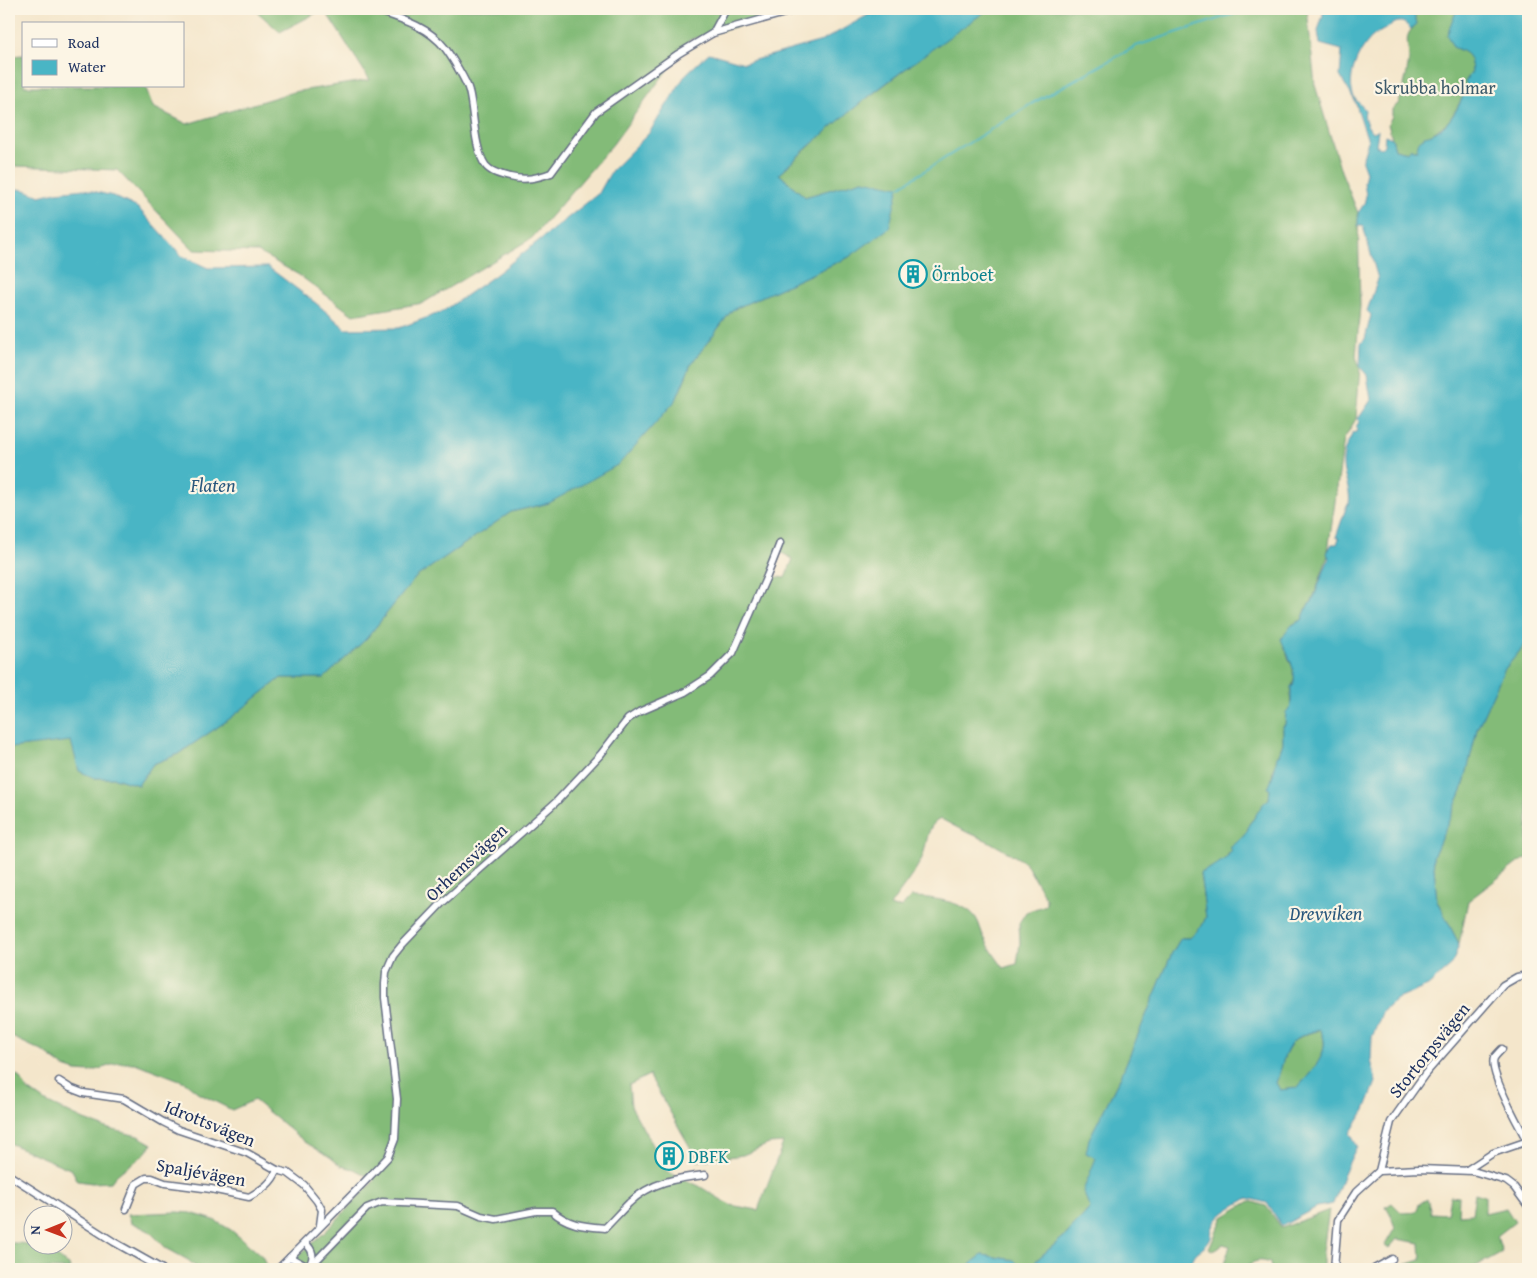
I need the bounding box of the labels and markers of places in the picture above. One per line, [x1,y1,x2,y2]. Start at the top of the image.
building icon: Örnboet [898,259,928,289]
place label: Örnboet [932,261,994,288]
building icon: DBFK [654,1141,684,1171]
place label: DBFK [688,1143,729,1170]

